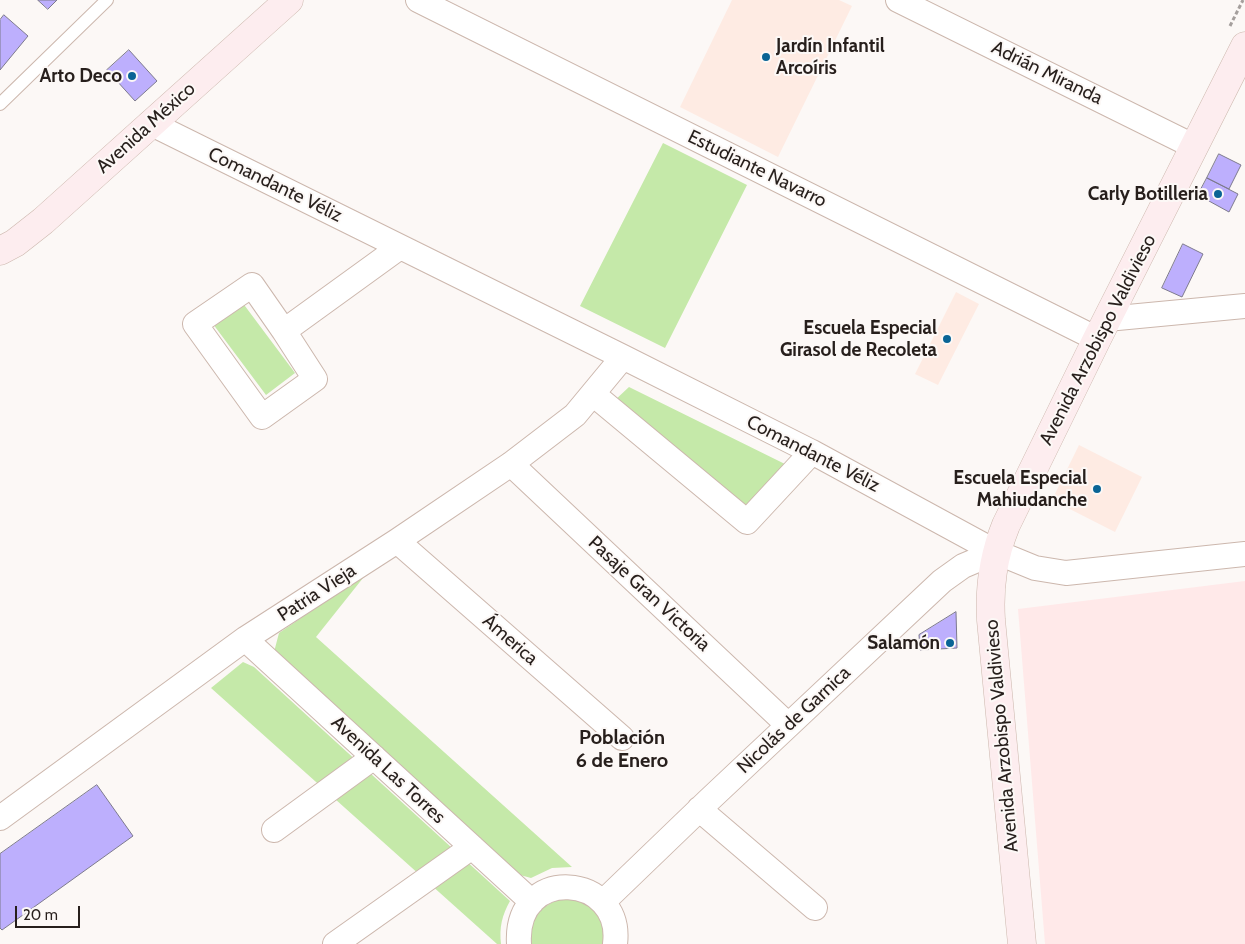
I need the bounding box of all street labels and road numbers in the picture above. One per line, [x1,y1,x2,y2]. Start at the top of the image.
street label: Adrián Miranda [988,36,1106,110]
street label: Avenida México [92,78,200,178]
street label: Estudiante Navarro [684,126,830,212]
street label: Comandante Véliz [204,143,346,227]
street label: Avenida Arzobispo Valdivieso [1035,231,1161,449]
street label: Comandante Véliz [743,411,883,497]
street label: Pasaje Gran Victoria [583,532,715,656]
street label: Patria Vieja [274,559,360,627]
street label: Ámerica [478,610,542,670]
street label: Avenida Arzobispo Valdivieso [980,619,1024,853]
street label: Nicolás de Garnica [733,662,855,778]
street label: Avenida Las Torres [326,711,450,829]

